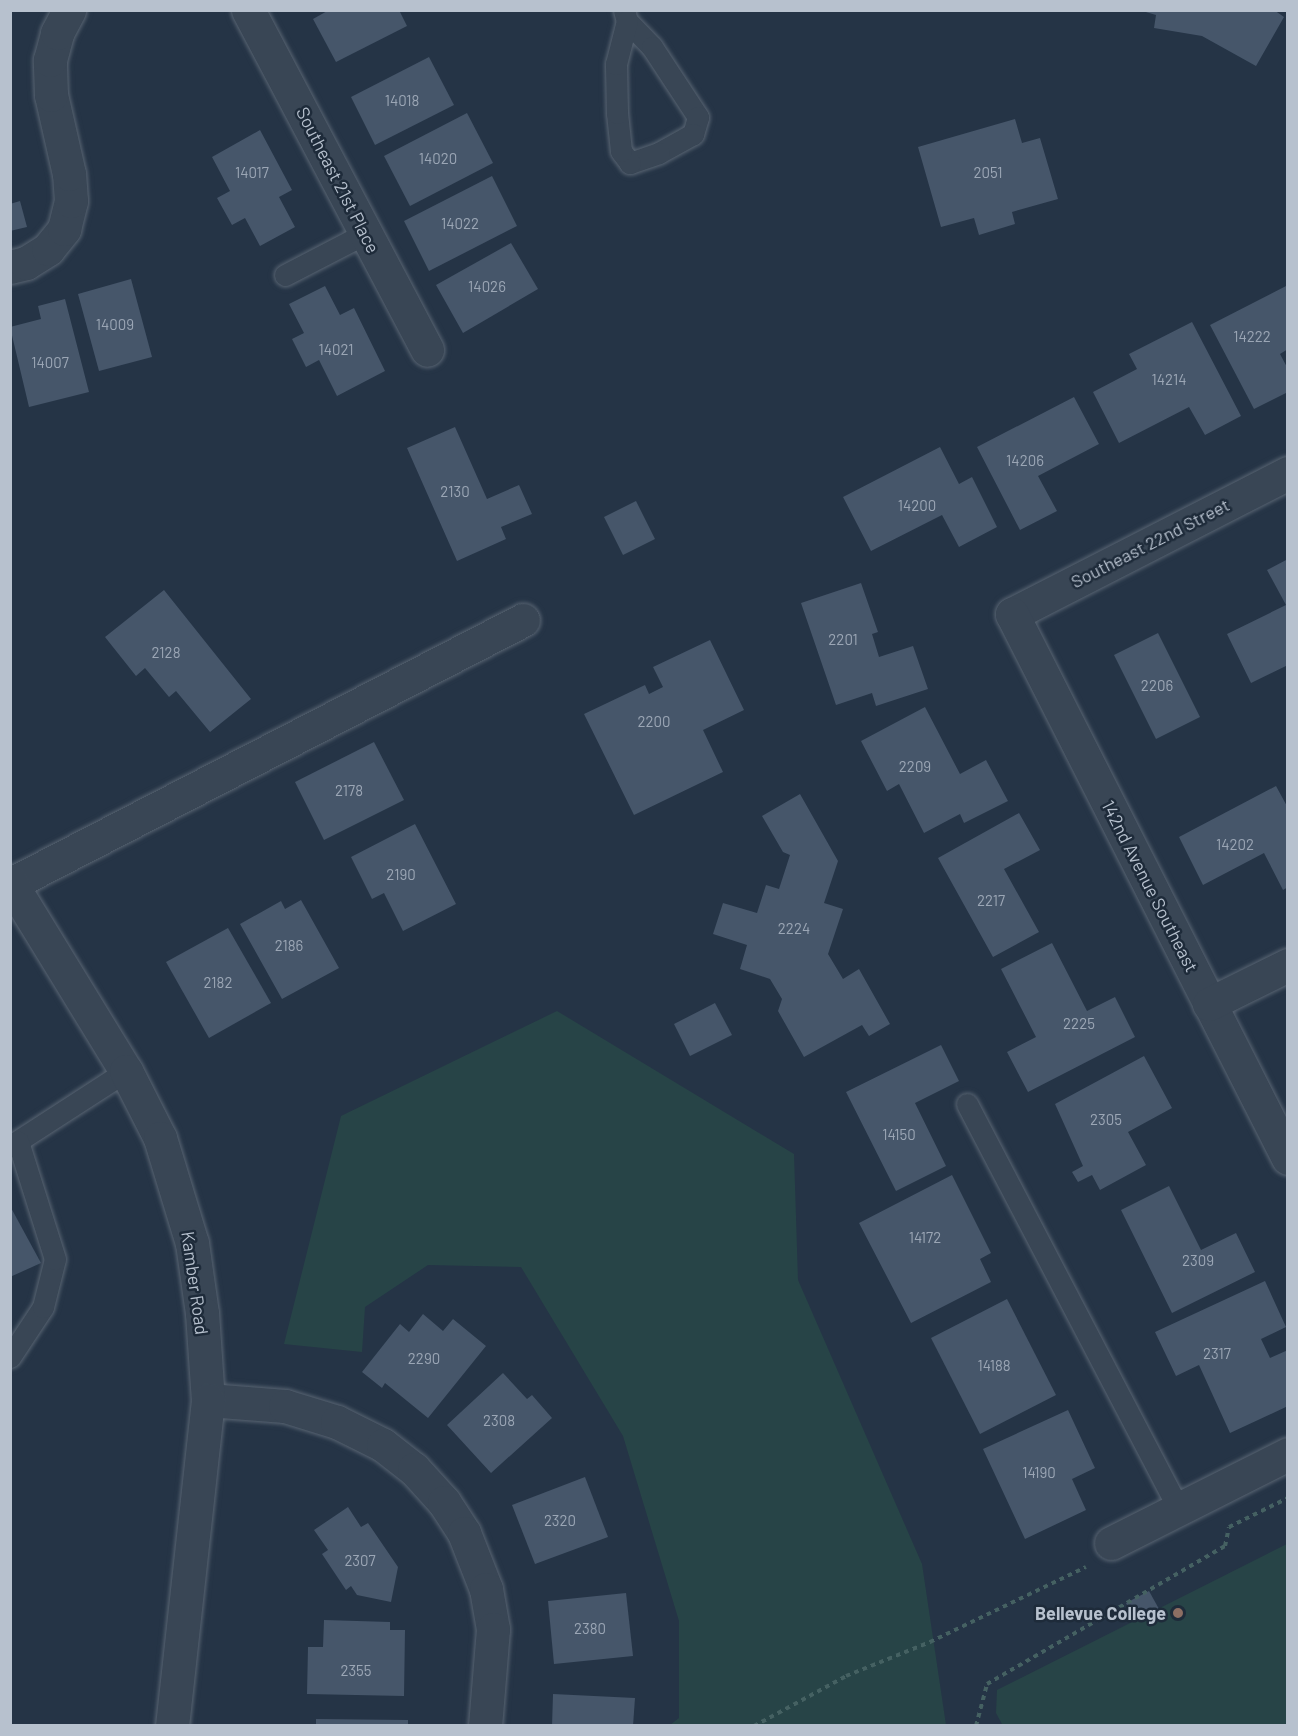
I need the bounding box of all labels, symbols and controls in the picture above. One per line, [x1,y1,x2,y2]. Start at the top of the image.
house number: 14018 [385,92,419,110]
street label: Southeast 21st Place [292,103,384,257]
house number: 14020 [419,150,457,168]
house number: 14017 [235,164,269,182]
house number: 2051 [973,164,1003,182]
house number: 14022 [441,215,479,233]
house number: 14026 [468,278,506,296]
house number: 14009 [96,316,134,334]
house number: 14222 [1233,328,1271,346]
house number: 14021 [318,341,354,359]
house number: 14007 [31,354,69,372]
house number: 14214 [1152,371,1186,389]
house number: 14206 [1006,452,1044,470]
house number: 2130 [440,483,470,501]
street label: Southeast 22nd Street [1067,494,1233,592]
house number: 14200 [898,497,936,515]
house number: 2201 [828,631,858,649]
house number: 2128 [152,644,180,662]
house number: 2206 [1141,677,1173,695]
house number: 2200 [637,713,671,731]
house number: 2209 [899,758,931,776]
house number: 2178 [335,782,363,800]
street label: 142nd Avenue Southeast [1097,797,1203,975]
house number: 14202 [1216,836,1254,854]
house number: 2190 [386,866,416,884]
house number: 2217 [977,892,1005,910]
house number: 2224 [778,920,810,938]
house number: 2186 [275,937,303,955]
house number: 2182 [204,974,232,992]
house number: 2225 [1063,1015,1095,1033]
house number: 2305 [1090,1111,1122,1129]
house number: 14150 [882,1126,916,1144]
house number: 14172 [909,1229,941,1247]
street label: Kamber Road [177,1230,213,1336]
house number: 2309 [1182,1252,1214,1270]
house number: 2317 [1203,1345,1231,1363]
house number: 2290 [408,1350,440,1368]
house number: 14188 [977,1357,1011,1375]
house number: 2308 [483,1412,515,1430]
house number: 14190 [1022,1464,1056,1482]
house number: 2320 [544,1512,576,1530]
house number: 2307 [344,1552,376,1570]
place label: Bellevue College [1035,1602,1166,1624]
marker: Bellevue College [1171,1606,1185,1620]
house number: 2380 [574,1620,606,1638]
house number: 2355 [340,1662,372,1680]

